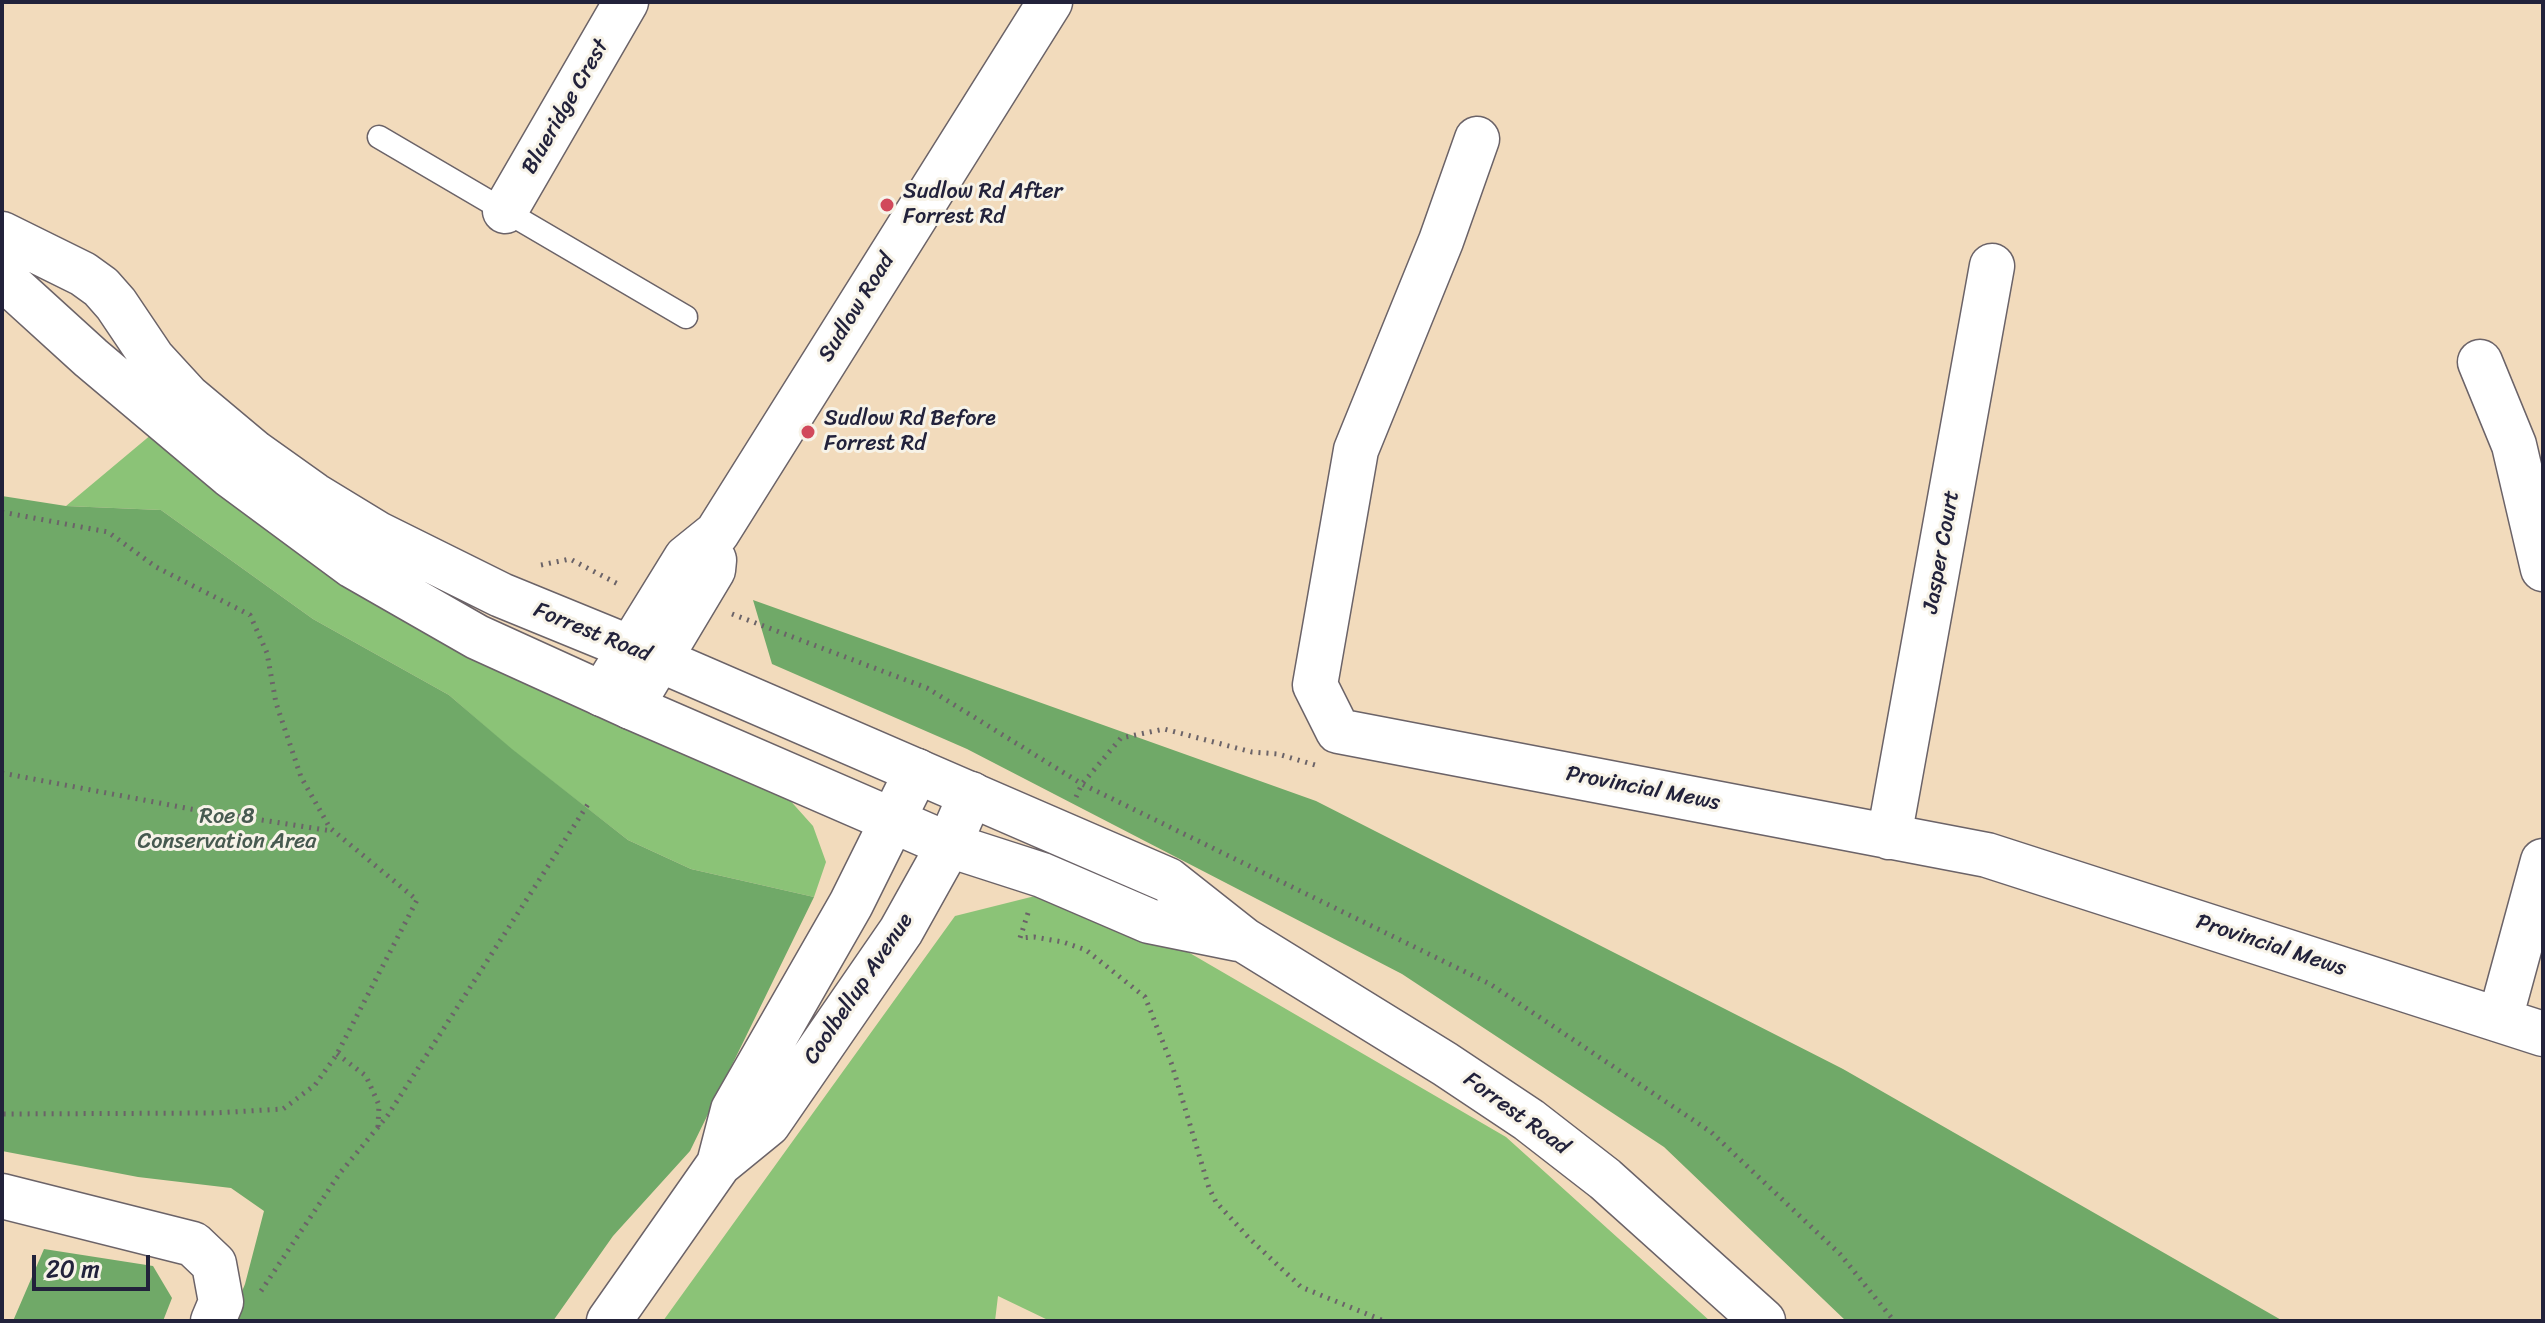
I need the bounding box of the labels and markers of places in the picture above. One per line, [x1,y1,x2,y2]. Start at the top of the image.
place label: Sudlow Rd After Forrest Rd [903,179,1063,230]
marker: Sudlow Rd After Forrest Rd [878,196,896,214]
place label: Sudlow Rd Before Forrest Rd [824,406,996,458]
marker: Sudlow Rd Before Forrest Rd [799,423,817,441]

